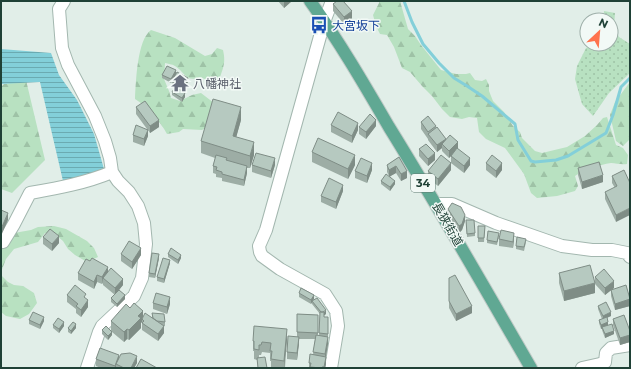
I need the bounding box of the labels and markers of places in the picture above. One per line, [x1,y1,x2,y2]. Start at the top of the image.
bus stop icon: 大宮坂下 [309,15,329,35]
place label: 大宮坂下 [332,18,380,33]
temple icon: 八幡神社 [170,73,190,93]
place label: 八幡神社 [193,76,241,91]

